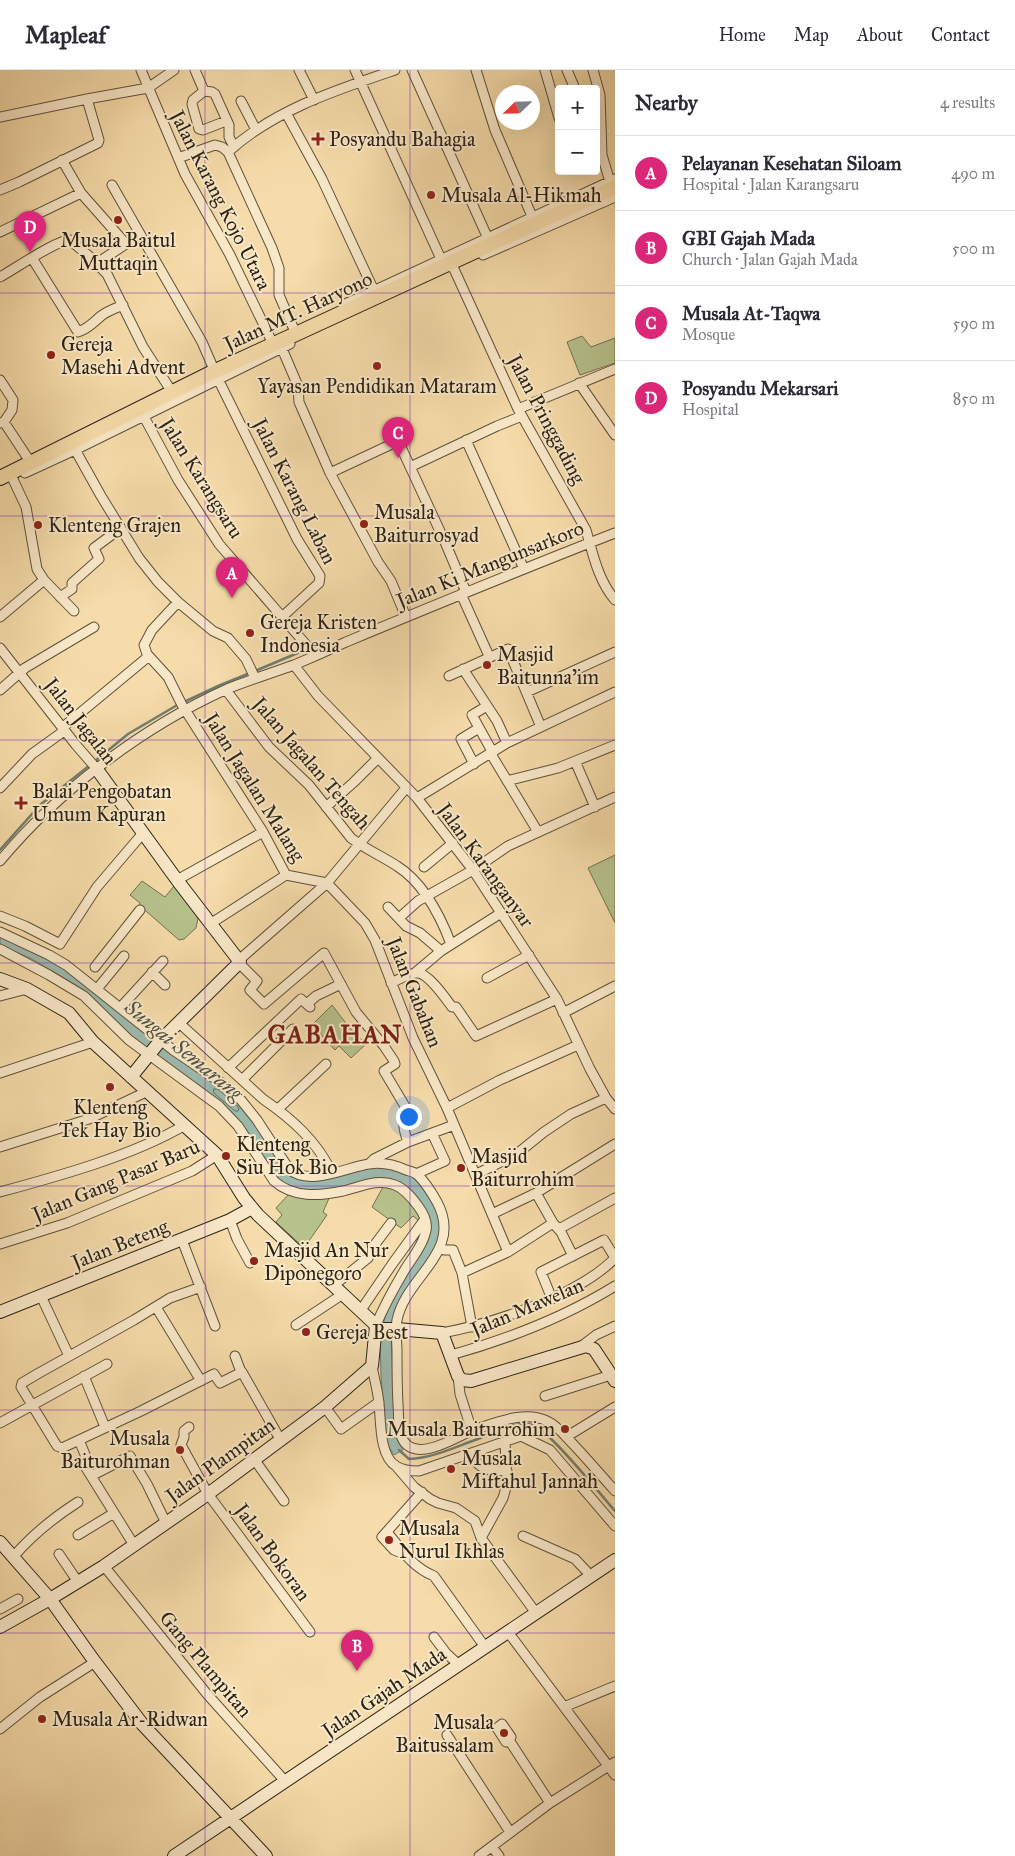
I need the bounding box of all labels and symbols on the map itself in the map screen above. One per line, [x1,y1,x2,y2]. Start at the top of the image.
north arrow [495,85,540,130]
street label: Jalan Karang Kojo Utara [163,104,277,295]
place label: Posyandu Bahagia [329,127,476,152]
marker: Posyandu Bahagia [311,132,325,146]
place label: Musala Al-Hikmah [441,183,602,207]
marker: Musala Al-Hikmah [425,189,437,201]
pin: D [14,211,46,252]
marker: Musala Baitul Muttaqin [112,214,124,226]
place label: Musala Baitul Muttaqin [60,228,176,276]
street label: Jalan MT. Haryono [218,266,376,358]
place label: Gereja Masehi Advent [61,332,185,379]
street label: Jalan Pringgading [501,348,591,489]
marker: Gereja Masehi Advent [45,349,57,361]
marker: Yayasan Pendidikan Mataram [371,360,383,372]
place label: Yayasan Pendidikan Mataram [257,374,497,398]
street label: Jalan Karangsaru [153,412,249,544]
street label: Jalan Karang Laban [246,412,342,568]
pin: C [382,417,414,458]
place label: Musala Baiturrosyad [374,500,479,547]
place label: Klenteng Grajen [48,513,181,538]
street label: Jalan Ki Mangunsarkoro [391,515,588,614]
marker: Musala Baiturrosyad [358,518,370,530]
marker: Klenteng Grajen [32,519,44,531]
pin: A [216,557,248,598]
place label: Gereja Kristen Indonesia [260,610,377,657]
marker: Gereja Kristen Indonesia [244,627,256,639]
place label: Masjid Baitunna'im [497,642,599,689]
marker: Masjid Baitunna'im [481,659,493,671]
street label: Jalan Jagalan [38,671,122,770]
street label: Jalan Jagalan Tengah [246,690,376,835]
street label: Jalan Jagalan Malang [198,706,311,867]
place label: Balai Pengobatan Umum Kapuran [32,779,172,826]
marker: Balai Pengobatan Umum Kapuran [14,796,28,810]
street label: Jalan Karanganyar [431,796,539,933]
street label: Jalan Gabahan [380,932,448,1051]
water label: Sungai Semarang [119,994,249,1106]
district label: GABAHAN [267,1019,403,1050]
marker: Klenteng Tek Hay Bio [104,1081,116,1093]
place label: Klenteng Tek Hay Bio [59,1095,161,1142]
your location [396,1104,422,1130]
place label: Klenteng Siu Hok Bio [236,1132,337,1179]
street label: Jalan Gang Pasar Baru [27,1134,204,1228]
place label: Masjid Baiturrohim [471,1144,574,1191]
marker: Klenteng Siu Hok Bio [220,1150,232,1162]
marker: Masjid Baiturrohim [455,1162,467,1174]
street label: Jalan Beteng [66,1213,173,1276]
place label: Masjid An Nur Diponegoro [264,1238,389,1286]
marker: Masjid An Nur Diponegoro [248,1255,260,1267]
street label: Jalan Mawelan [465,1272,587,1343]
place label: Gereja Best [316,1320,408,1344]
marker: Gereja Best [300,1326,312,1338]
street label: Jalan Plampitan [159,1412,280,1510]
place label: Musala Baiturrohim [387,1417,555,1441]
marker: Musala Baiturrohim [559,1423,571,1435]
place label: Musala Baiturohman [60,1426,171,1473]
marker: Musala Baiturohman [174,1444,186,1456]
place label: Musala Miftahul Jannah [461,1446,598,1494]
marker: Musala Miftahul Jannah [445,1463,457,1475]
street label: Jalan Bokoran [228,1497,316,1606]
place label: Musala Nurul Ikhlas [399,1516,504,1563]
marker: Musala Nurul Ikhlas [383,1534,395,1546]
street label: Gang Plampitan [154,1606,258,1723]
pin: B [341,1630,373,1671]
street label: Jalan Gajah Mada [316,1641,452,1744]
place label: Musala Ar-Ridwan [52,1707,208,1731]
place label: Musala Baitussalam [395,1710,495,1757]
marker: Musala Ar-Ridwan [36,1713,48,1725]
marker: Musala Baitussalam [498,1727,510,1739]

